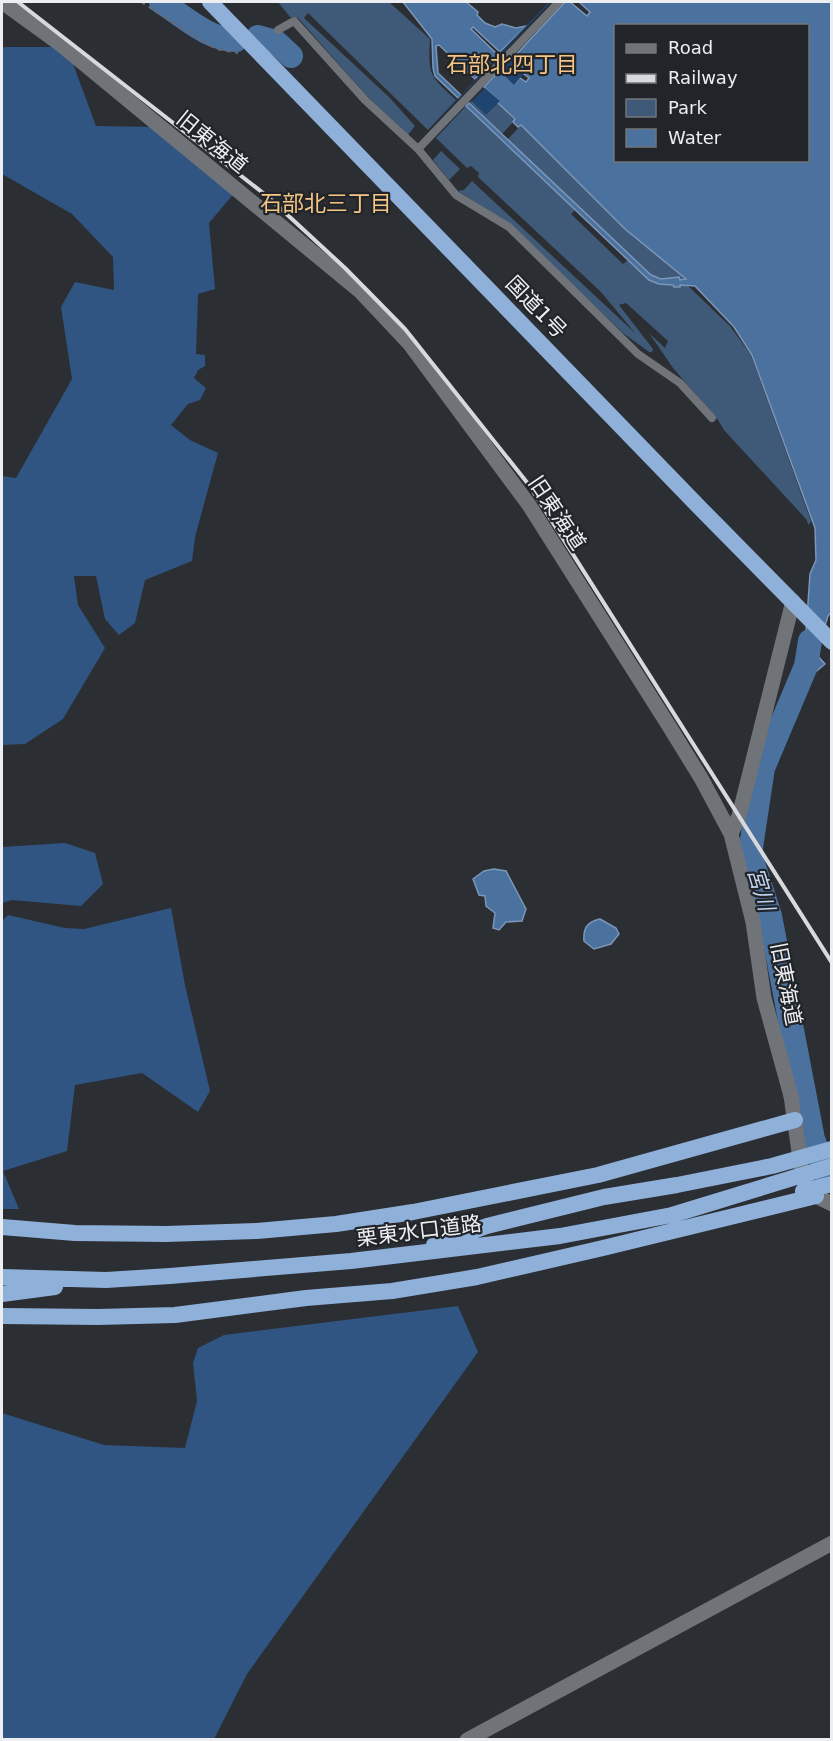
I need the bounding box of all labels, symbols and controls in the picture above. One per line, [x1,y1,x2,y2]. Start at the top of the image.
legend [614,24,809,162]
text: Road [668,37,713,58]
district label: 石部北四丁目 [446,52,578,77]
text: Railway [668,67,738,88]
text: Park [668,97,707,118]
street label: 旧東海道 [172,106,252,178]
text: Water [668,127,722,148]
district label: 石部北三丁目 [260,191,392,216]
street label: 国道1号 [501,271,571,343]
street label: 旧東海道 [524,471,590,555]
water label: 宮川 [743,864,780,916]
street label: 旧東海道 [766,940,806,1028]
street label: 栗東水口道路 [355,1211,483,1251]

